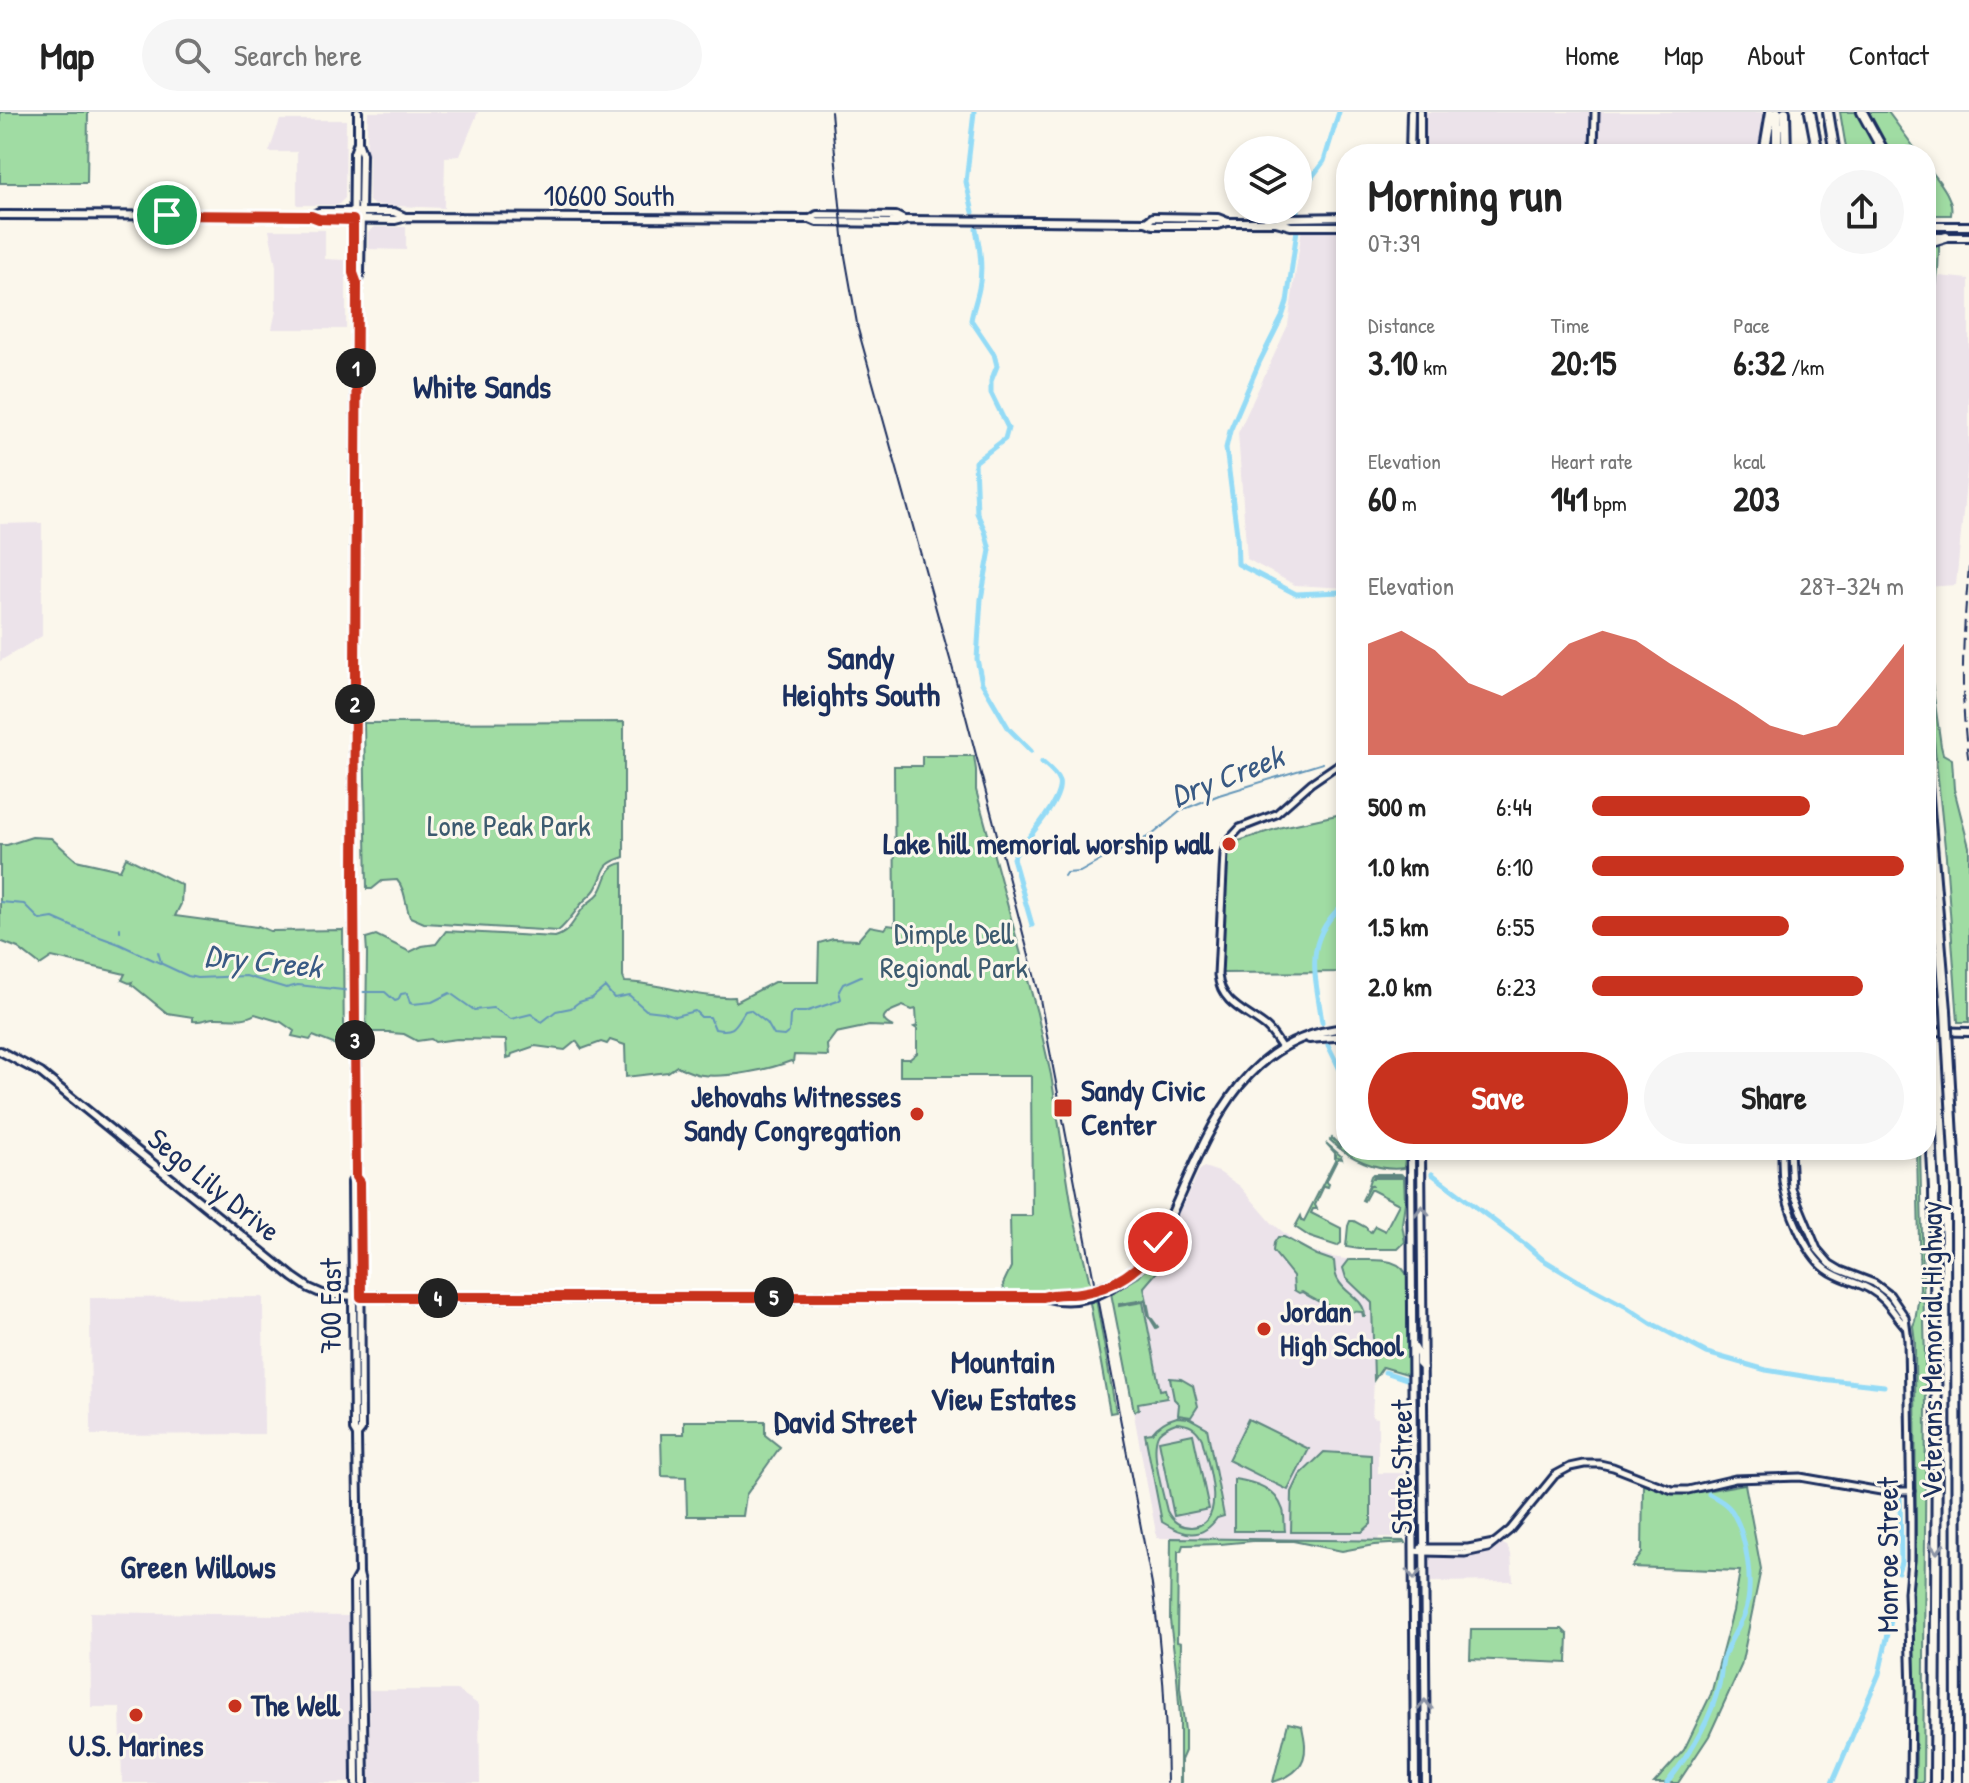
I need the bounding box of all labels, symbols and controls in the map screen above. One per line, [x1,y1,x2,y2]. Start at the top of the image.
search box [142,19,702,91]
text: Map [40,29,94,81]
icon: search [170,33,214,77]
text: Search here [234,35,362,75]
text: Home [1565,36,1620,74]
text: Map [1664,36,1703,74]
text: About [1747,36,1805,74]
text: Contact [1849,36,1929,74]
map controls [1224,136,1312,224]
button: layers [1224,136,1312,224]
text: Morning run [1368,165,1563,225]
button: share [1820,170,1904,254]
street label: 10600 South [544,175,674,215]
pin [133,181,201,249]
icon: arrive [145,193,189,237]
text: 07:39 [1368,225,1420,260]
text: Distance [1368,310,1435,340]
text: Time [1551,310,1590,340]
text: Pace [1733,310,1770,340]
text: 3.10 [1368,340,1418,386]
text: 20:15 [1551,340,1616,386]
text: 6:32 [1733,340,1786,386]
pin: 1 [336,348,376,388]
text: km [1418,352,1447,382]
text: /km [1786,352,1824,382]
text: 1 [352,353,360,383]
district label: White Sands [413,365,551,408]
text: Elevation [1368,446,1441,476]
text: Heart rate [1551,446,1633,476]
text: kcal [1733,446,1765,476]
text: 60 [1368,476,1397,522]
text: 141 [1551,476,1588,522]
text: 203 [1733,476,1780,522]
text: m [1397,488,1417,518]
text: bpm [1588,488,1627,518]
text: Elevation [1368,568,1454,603]
text: 287–324 m [1800,568,1904,603]
district label: Sandy Heights South [782,636,941,717]
pin: 2 [335,684,375,724]
text: 2 [350,689,360,719]
water label: Dry Creek [1164,734,1292,817]
text: 500 m [1368,789,1426,824]
text: 6:44 [1496,789,1532,824]
park label: Lone Peak Park [427,805,591,845]
place label: Lake hill memorial worship wall [883,823,1214,864]
marker: Lake hill memorial worship wall [1220,835,1238,853]
text: 1.0 km [1368,849,1429,884]
text: 6:10 [1496,849,1534,884]
text: 1.5 km [1368,909,1428,944]
text: 6:55 [1496,909,1534,944]
park label: Dimple Dell Regional Park [880,913,1028,987]
water label: Dry Creek [203,933,326,988]
text: 2.0 km [1368,969,1432,1004]
text: 6:23 [1496,969,1536,1004]
pin: 3 [335,1020,375,1060]
text: 3 [350,1025,360,1055]
button: Save [1368,1052,1628,1144]
button: Share [1644,1052,1904,1144]
place label: Sandy Civic Center [1081,1070,1205,1144]
place label: Jehovahs Witnesses Sandy Congregation [684,1076,901,1151]
marker: Sandy Civic Center [1052,1097,1074,1119]
marker: Jehovahs Witnesses Sandy Congregation [908,1105,926,1123]
street label: Sego Lily Drive [140,1118,289,1250]
street label: Veterans Memorial Highway [1911,1201,1951,1499]
one-way arrow [1413,1204,1431,1217]
pin [1124,1208,1192,1276]
icon: check [1136,1220,1180,1264]
street label: 700 East [310,1258,350,1354]
pin: 5 [754,1277,794,1317]
pin: 4 [418,1278,458,1318]
text: 5 [769,1282,779,1312]
text: 4 [434,1283,442,1313]
place label: Jordan High School [1280,1291,1405,1366]
marker: Jordan High School [1255,1320,1273,1338]
district label: Mountain View Estates [930,1340,1076,1420]
street label: State Street [1381,1399,1421,1534]
district label: David Street [774,1400,917,1443]
street label: Monroe Street [1867,1476,1907,1633]
one-way arrow [1928,1542,1946,1555]
district label: Green Willows [120,1545,276,1588]
one-way arrow [1405,1568,1423,1581]
place label: The Well [250,1685,341,1725]
marker: The Well [226,1697,244,1715]
one-way arrow [1416,1698,1434,1711]
marker: U.S. Marines [127,1706,145,1724]
place label: U.S. Marines [69,1725,204,1765]

